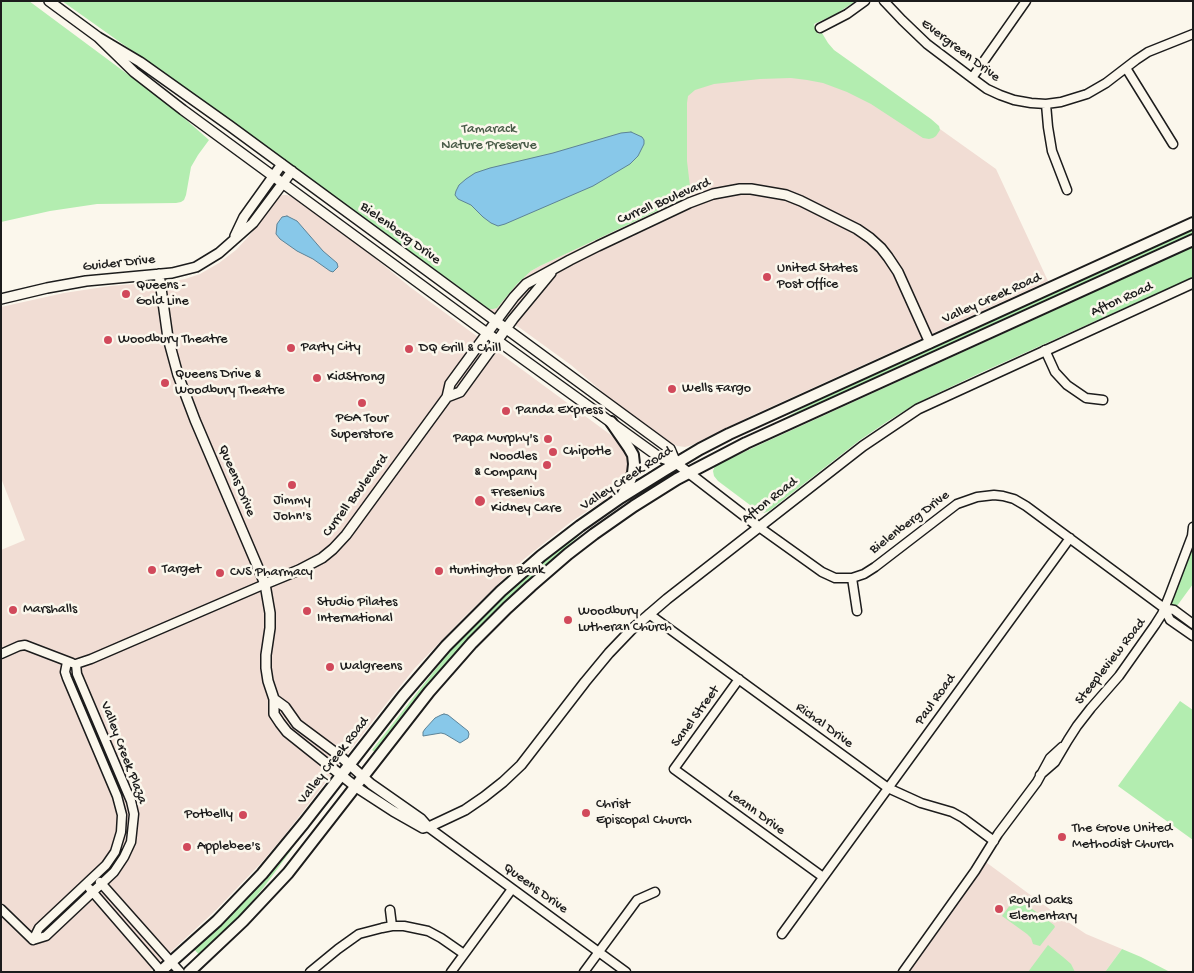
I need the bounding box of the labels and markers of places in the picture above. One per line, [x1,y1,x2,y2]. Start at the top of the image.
place label: United States Post Office [777,261,857,294]
marker: United States Post Office [761,271,773,283]
place label: Queens - Gold Line [136,278,189,310]
marker: Queens - Gold Line [120,288,132,300]
place label: Woodbury Theatre [118,332,228,348]
marker: Woodbury Theatre [102,334,114,346]
place label: Party City [301,340,361,356]
place label: DQ Grill & Chill [419,341,501,357]
marker: Party City [285,342,297,354]
marker: DQ Grill & Chill [403,343,415,355]
place label: Queens Drive & Woodbury Theatre [175,367,285,400]
place label: KidStrong [327,370,385,386]
marker: KidStrong [311,372,323,384]
marker: Queens Drive & Woodbury Theatre [159,377,171,389]
place label: Wells Fargo [682,381,751,397]
marker: Wells Fargo [666,383,678,395]
marker: PGA Tour Superstore [356,397,368,409]
place label: Panda Express [516,403,603,419]
marker: Panda Express [500,405,512,417]
place label: PGA Tour Superstore [331,411,393,444]
place label: Papa Murphy's [453,431,538,447]
marker: Papa Murphy's [542,433,554,445]
place label: Chipotle [563,444,611,460]
marker: Chipotle [547,446,559,458]
place label: Noodles & Company [474,449,537,482]
marker: Noodles & Company [541,459,553,471]
marker: Jimmy John's [286,479,298,491]
place label: Fresenius Kidney Care [491,485,562,518]
place label: Jimmy John's [273,493,311,526]
marker: Fresenius Kidney Care [473,494,487,508]
place label: Target [162,562,201,578]
place label: Huntington Bank [449,563,544,579]
marker: Target [146,564,158,576]
place label: CVS Pharmacy [230,565,313,581]
marker: Huntington Bank [433,565,445,577]
marker: CVS Pharmacy [214,567,226,579]
place label: Studio Pilates International [317,595,397,628]
place label: Marshalls [23,602,77,618]
marker: Marshalls [7,604,19,616]
place label: Woodbury Lutheran Church [578,604,672,636]
marker: Studio Pilates International [301,605,313,617]
marker: Woodbury Lutheran Church [562,614,574,626]
place label: Walgreens [340,659,402,675]
marker: Walgreens [324,661,336,673]
place label: Christ Episcopal Church [596,797,692,830]
place label: Potbelly [185,807,233,823]
marker: Christ Episcopal Church [580,807,592,819]
marker: Potbelly [237,809,249,821]
place label: The Grove United Methodist Church [1072,821,1174,854]
marker: The Grove United Methodist Church [1056,831,1068,843]
place label: Applebee's [197,839,260,855]
marker: Applebee's [181,841,193,853]
place label: Royal Oaks Elementary [1009,893,1077,926]
marker: Royal Oaks Elementary [993,903,1005,915]

